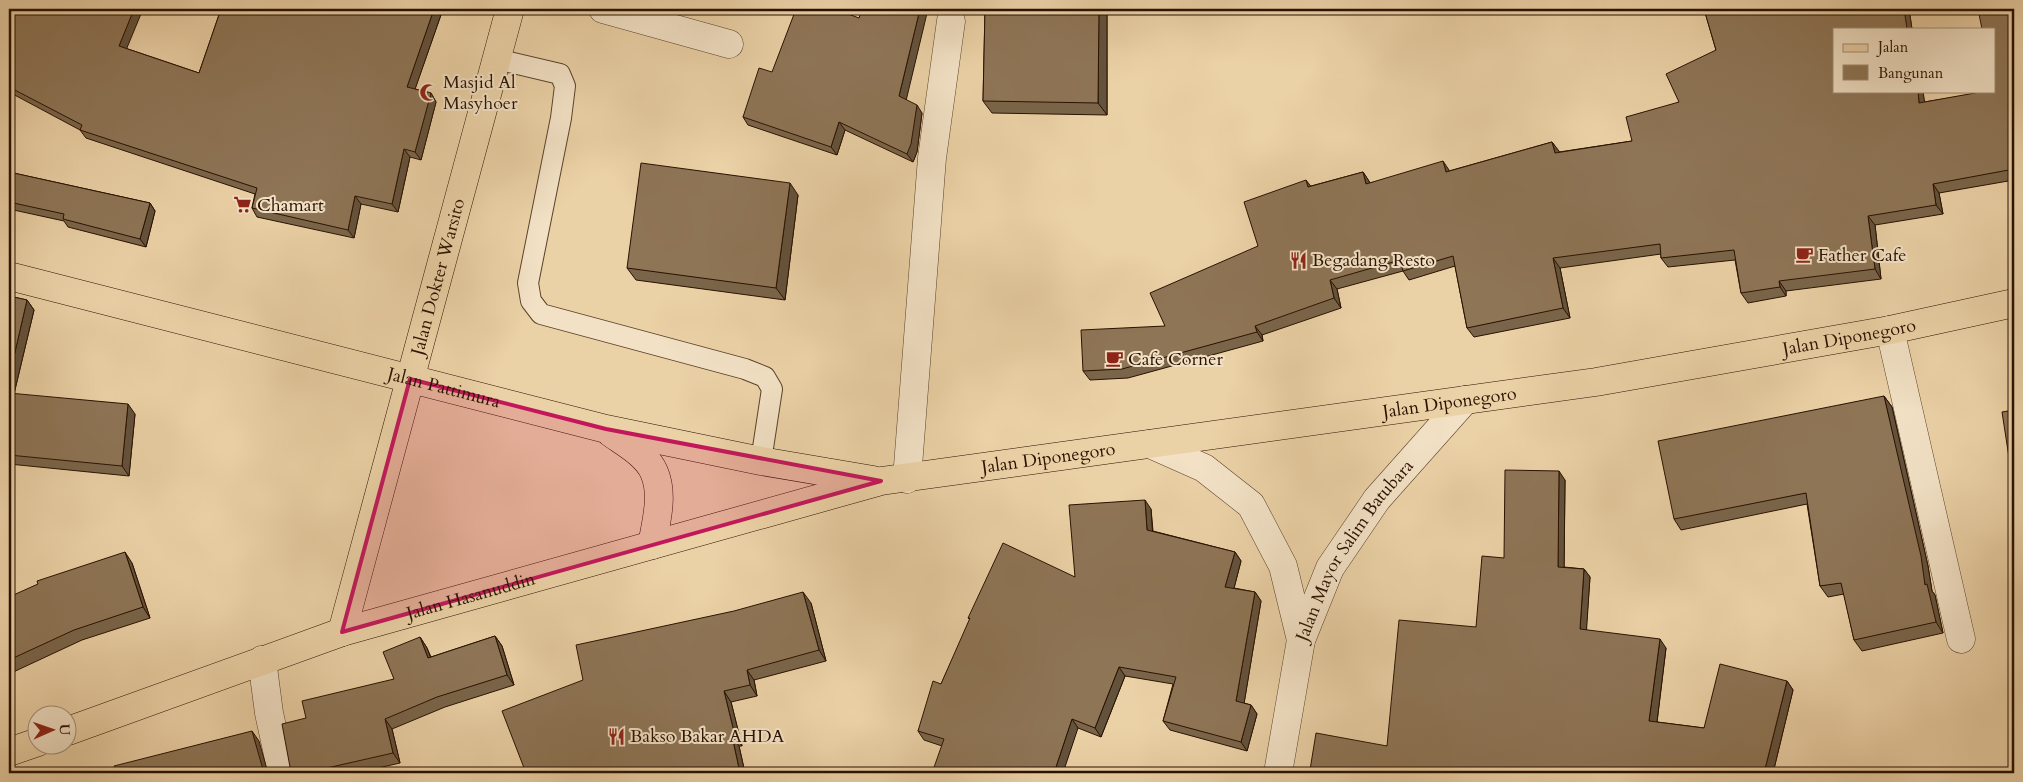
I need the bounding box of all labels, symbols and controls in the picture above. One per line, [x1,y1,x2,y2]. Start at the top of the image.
legend [1833,28,1996,92]
text: Jalan [1876,37,1909,57]
text: Bangunan [1878,63,1944,83]
place label: Masjid Al Masyhoer [443,70,518,116]
mosque icon: Masjid Al Masyhoer [419,82,439,102]
place label: Chamart [257,193,324,218]
supermarket icon: Chamart [233,195,253,215]
street label: Jalan Dokter Warsito [404,195,471,361]
place label: Father Cafe [1818,243,1906,268]
cafe icon: Father Cafe [1794,245,1814,265]
place label: Begadang Resto [1312,248,1435,273]
restaurant icon: Begadang Resto [1288,250,1308,270]
street label: Jalan Diponegoro [1778,313,1918,362]
place label: Cafe Corner [1128,347,1223,372]
cafe icon: Cafe Corner [1104,349,1124,369]
street label: Jalan Pattimura [382,361,503,414]
street label: Jalan Diponegoro [1378,381,1518,425]
street label: Jalan Diponegoro [977,437,1117,480]
street label: Jalan Mayor Salim Batubara [1289,454,1420,648]
street label: Jalan Hasanuddin [401,566,539,627]
north arrow [28,704,78,754]
text: U [55,724,74,736]
place label: Bakso Bakar AHDA [630,724,785,749]
restaurant icon: Bakso Bakar AHDA [606,726,626,746]

